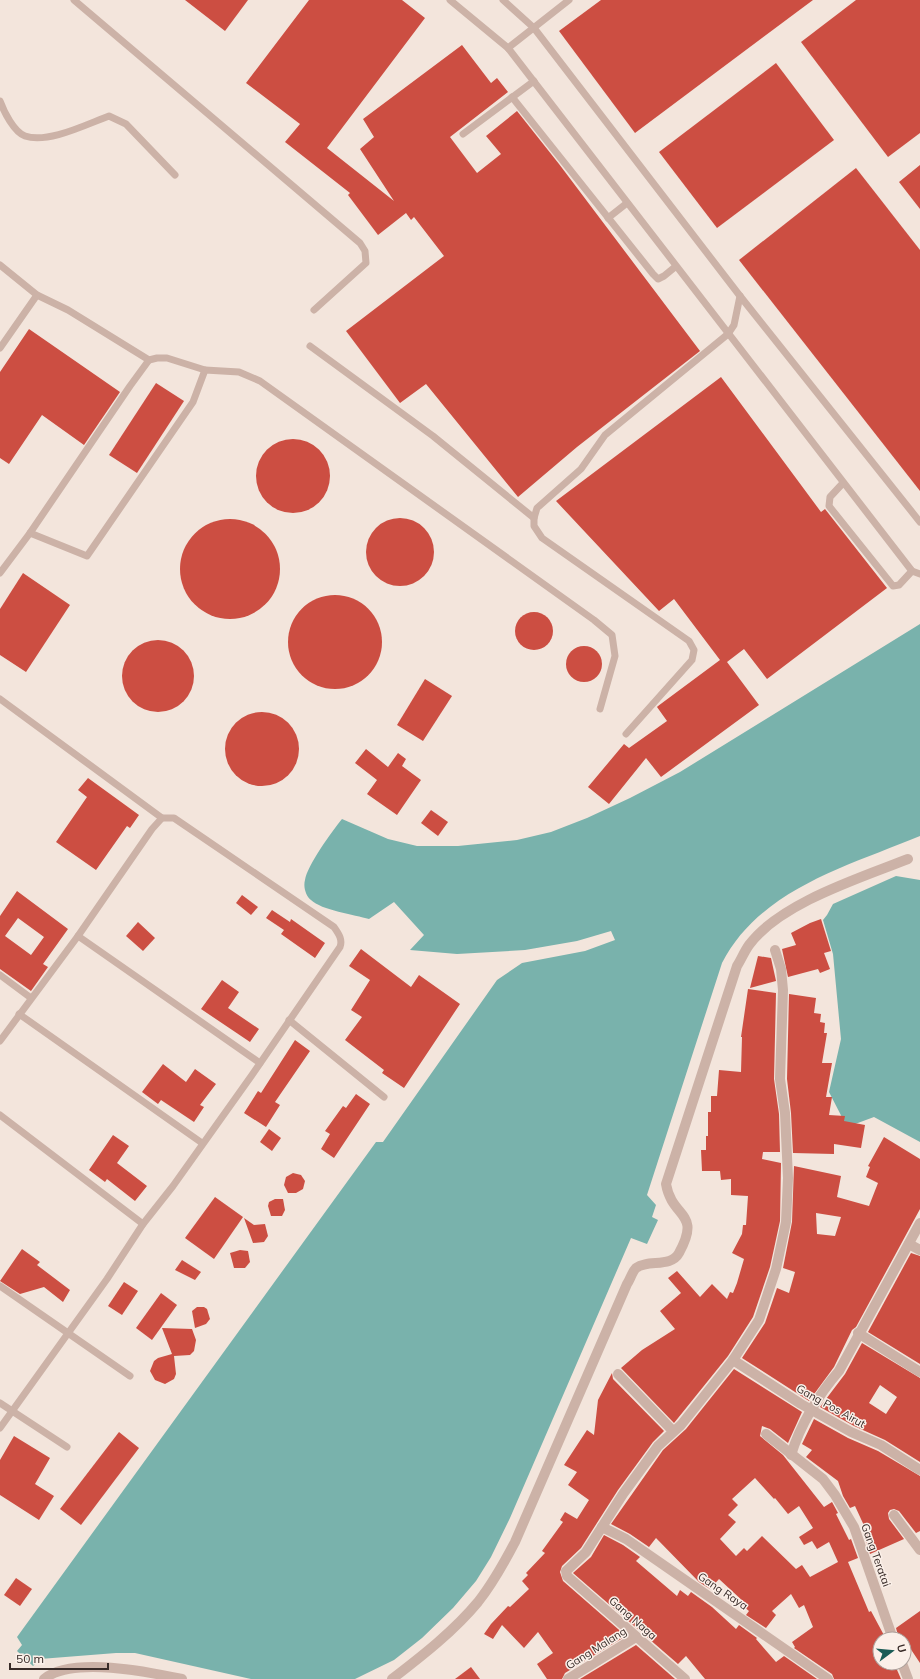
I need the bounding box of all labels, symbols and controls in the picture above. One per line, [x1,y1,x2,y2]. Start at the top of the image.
street label: Gang Pos Airut [794,1381,868,1431]
street label: Gang Teratai [858,1522,894,1588]
street label: Gang Raya [695,1569,751,1613]
street label: Gang Naga [606,1593,660,1643]
street label: Gang Malang [563,1624,629,1672]
north arrow [872,1631,912,1671]
text: U [894,1642,909,1654]
scale bar [10,1645,108,1671]
text: 50 m [16,1651,44,1666]

